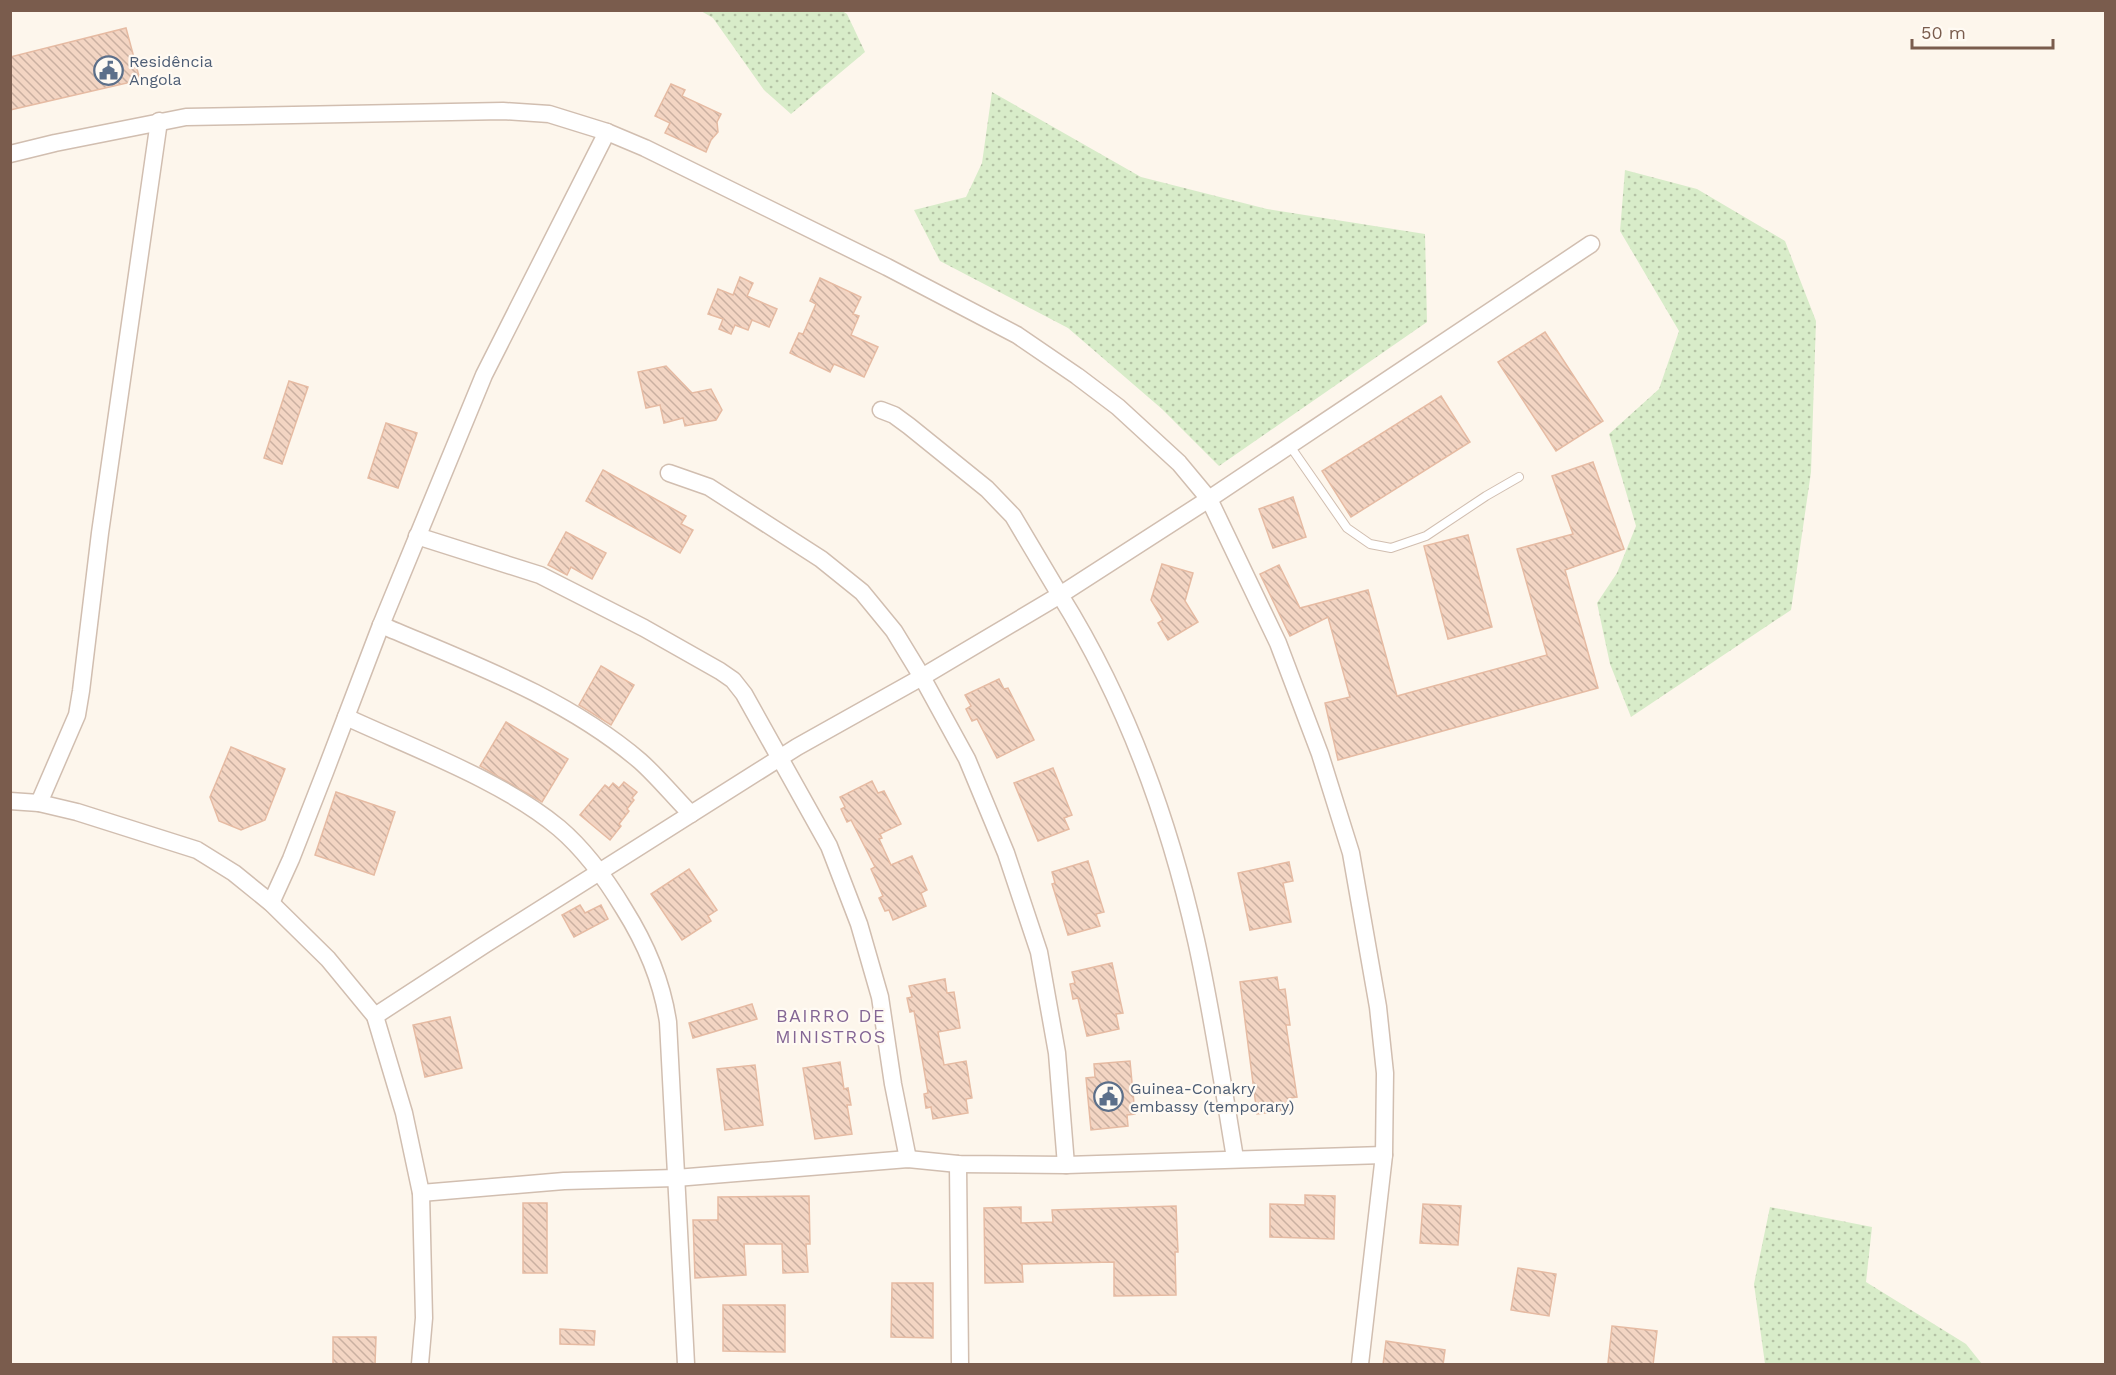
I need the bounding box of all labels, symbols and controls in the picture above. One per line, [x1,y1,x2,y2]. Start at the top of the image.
scale bar [1912,12,2053,50]
text: 50 m [1921,22,1966,43]
place label: Residência Angola [129,52,213,89]
public building icon: Residência Angola [92,54,124,86]
district label: BAIRRO DE MINISTROS [775,1005,887,1047]
place label: Guinea-Conakry embassy (temporary) [1130,1079,1294,1116]
public building icon: Guinea-Conakry embassy (temporary) [1093,1081,1125,1113]

